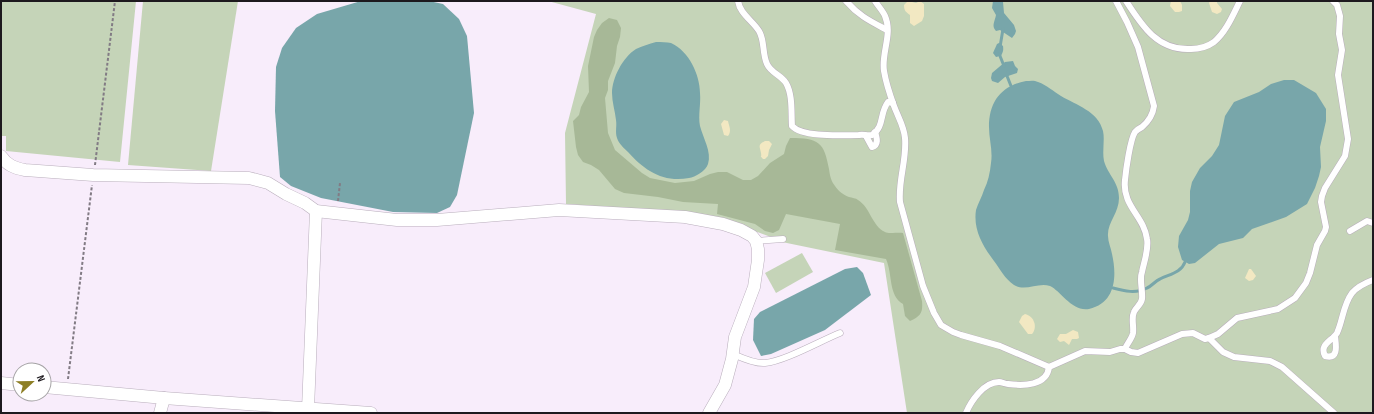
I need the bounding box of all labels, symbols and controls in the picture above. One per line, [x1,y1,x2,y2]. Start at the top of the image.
north arrow [12,362,52,402]
text: N [34,373,48,384]

